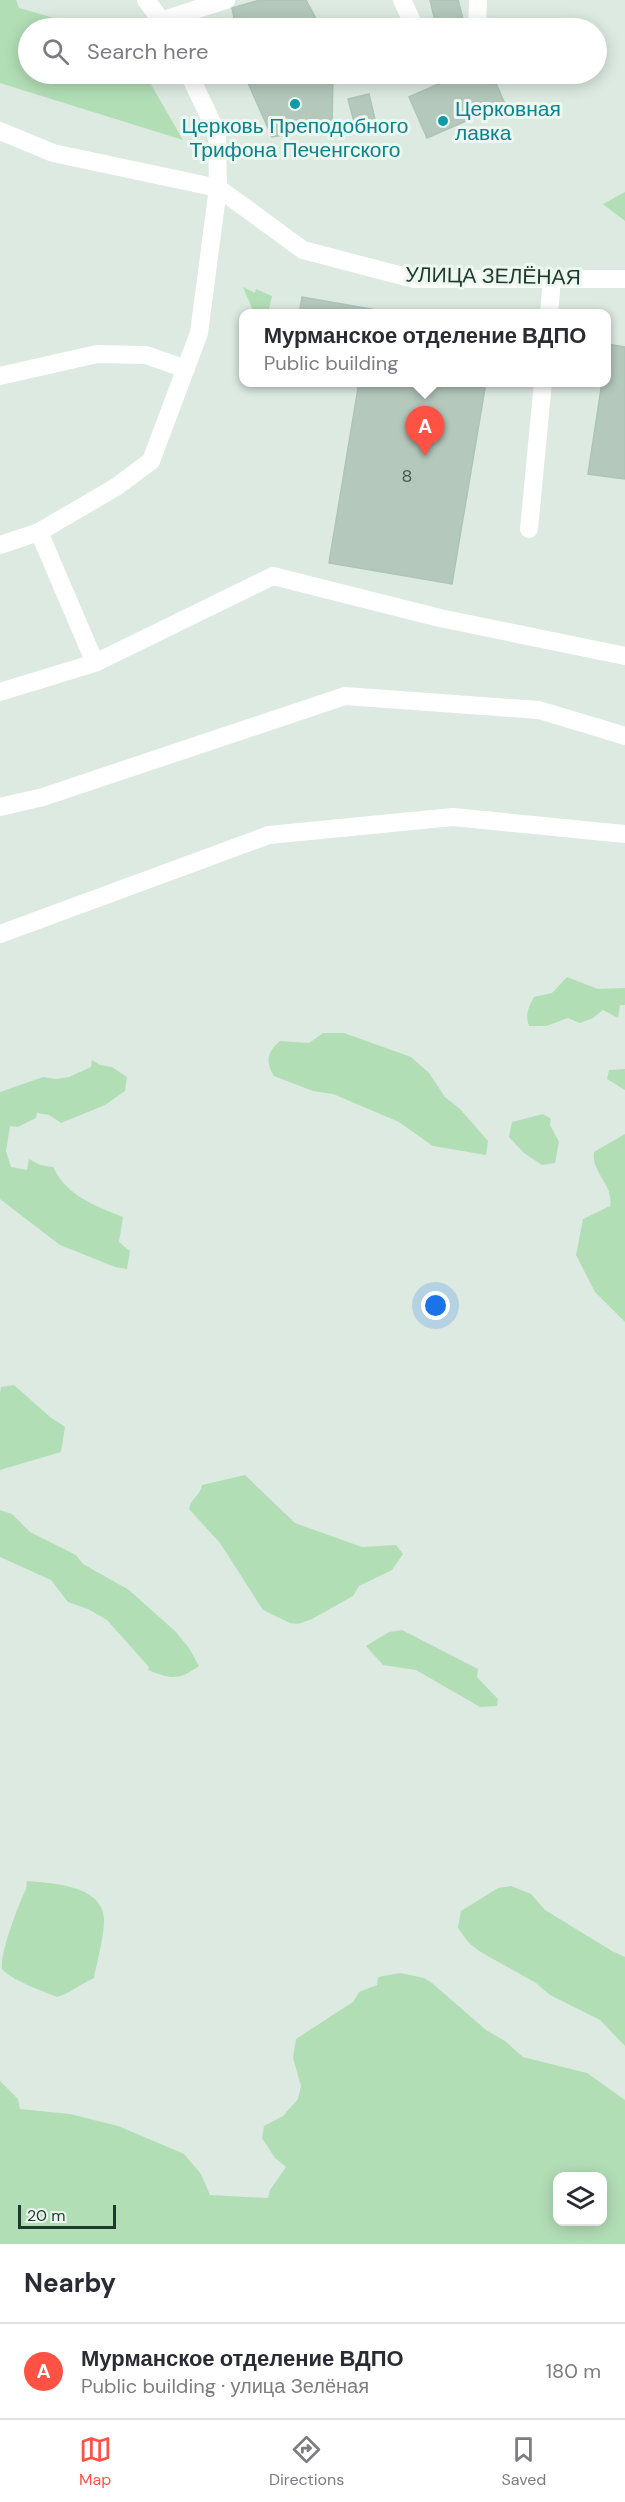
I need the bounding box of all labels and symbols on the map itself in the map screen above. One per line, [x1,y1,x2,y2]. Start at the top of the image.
place label: Церковная лавка [455,95,561,147]
marker: Церковь Преподобного Трифона Печенгского [288,97,302,111]
place label: Церковь Преподобного Трифона Печенгского [182,112,408,164]
marker: Церковная лавка [436,114,450,128]
street label: УЛИЦА ЗЕЛЁНАЯ [405,260,581,292]
pin: A [406,406,444,456]
house number: 8 [402,464,412,488]
your location [421,1291,450,1320]
scale bar [18,2202,116,2230]

